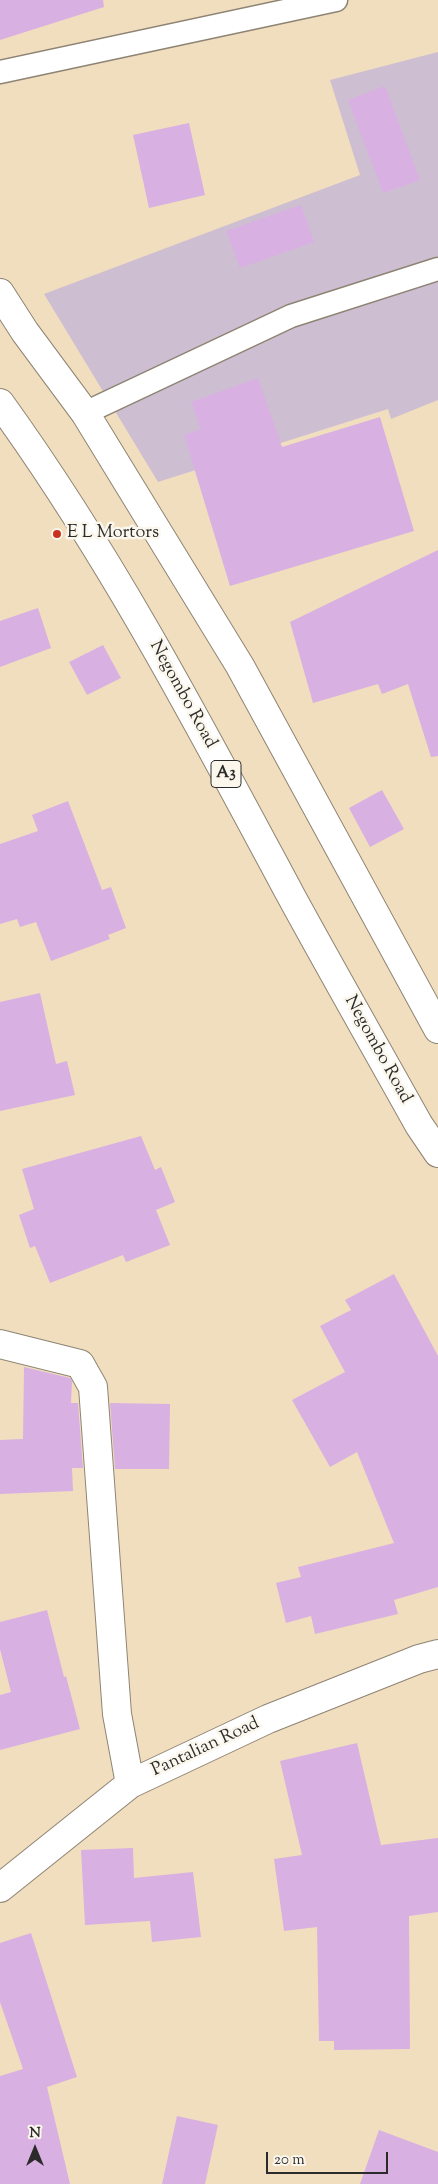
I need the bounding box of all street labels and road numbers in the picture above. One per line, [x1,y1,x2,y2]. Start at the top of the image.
street label: Negombo Road [144,637,220,753]
road number: A3 [211,761,241,788]
street label: Negombo Road [339,992,415,1108]
street label: Pantalian Road [149,1714,263,1782]

